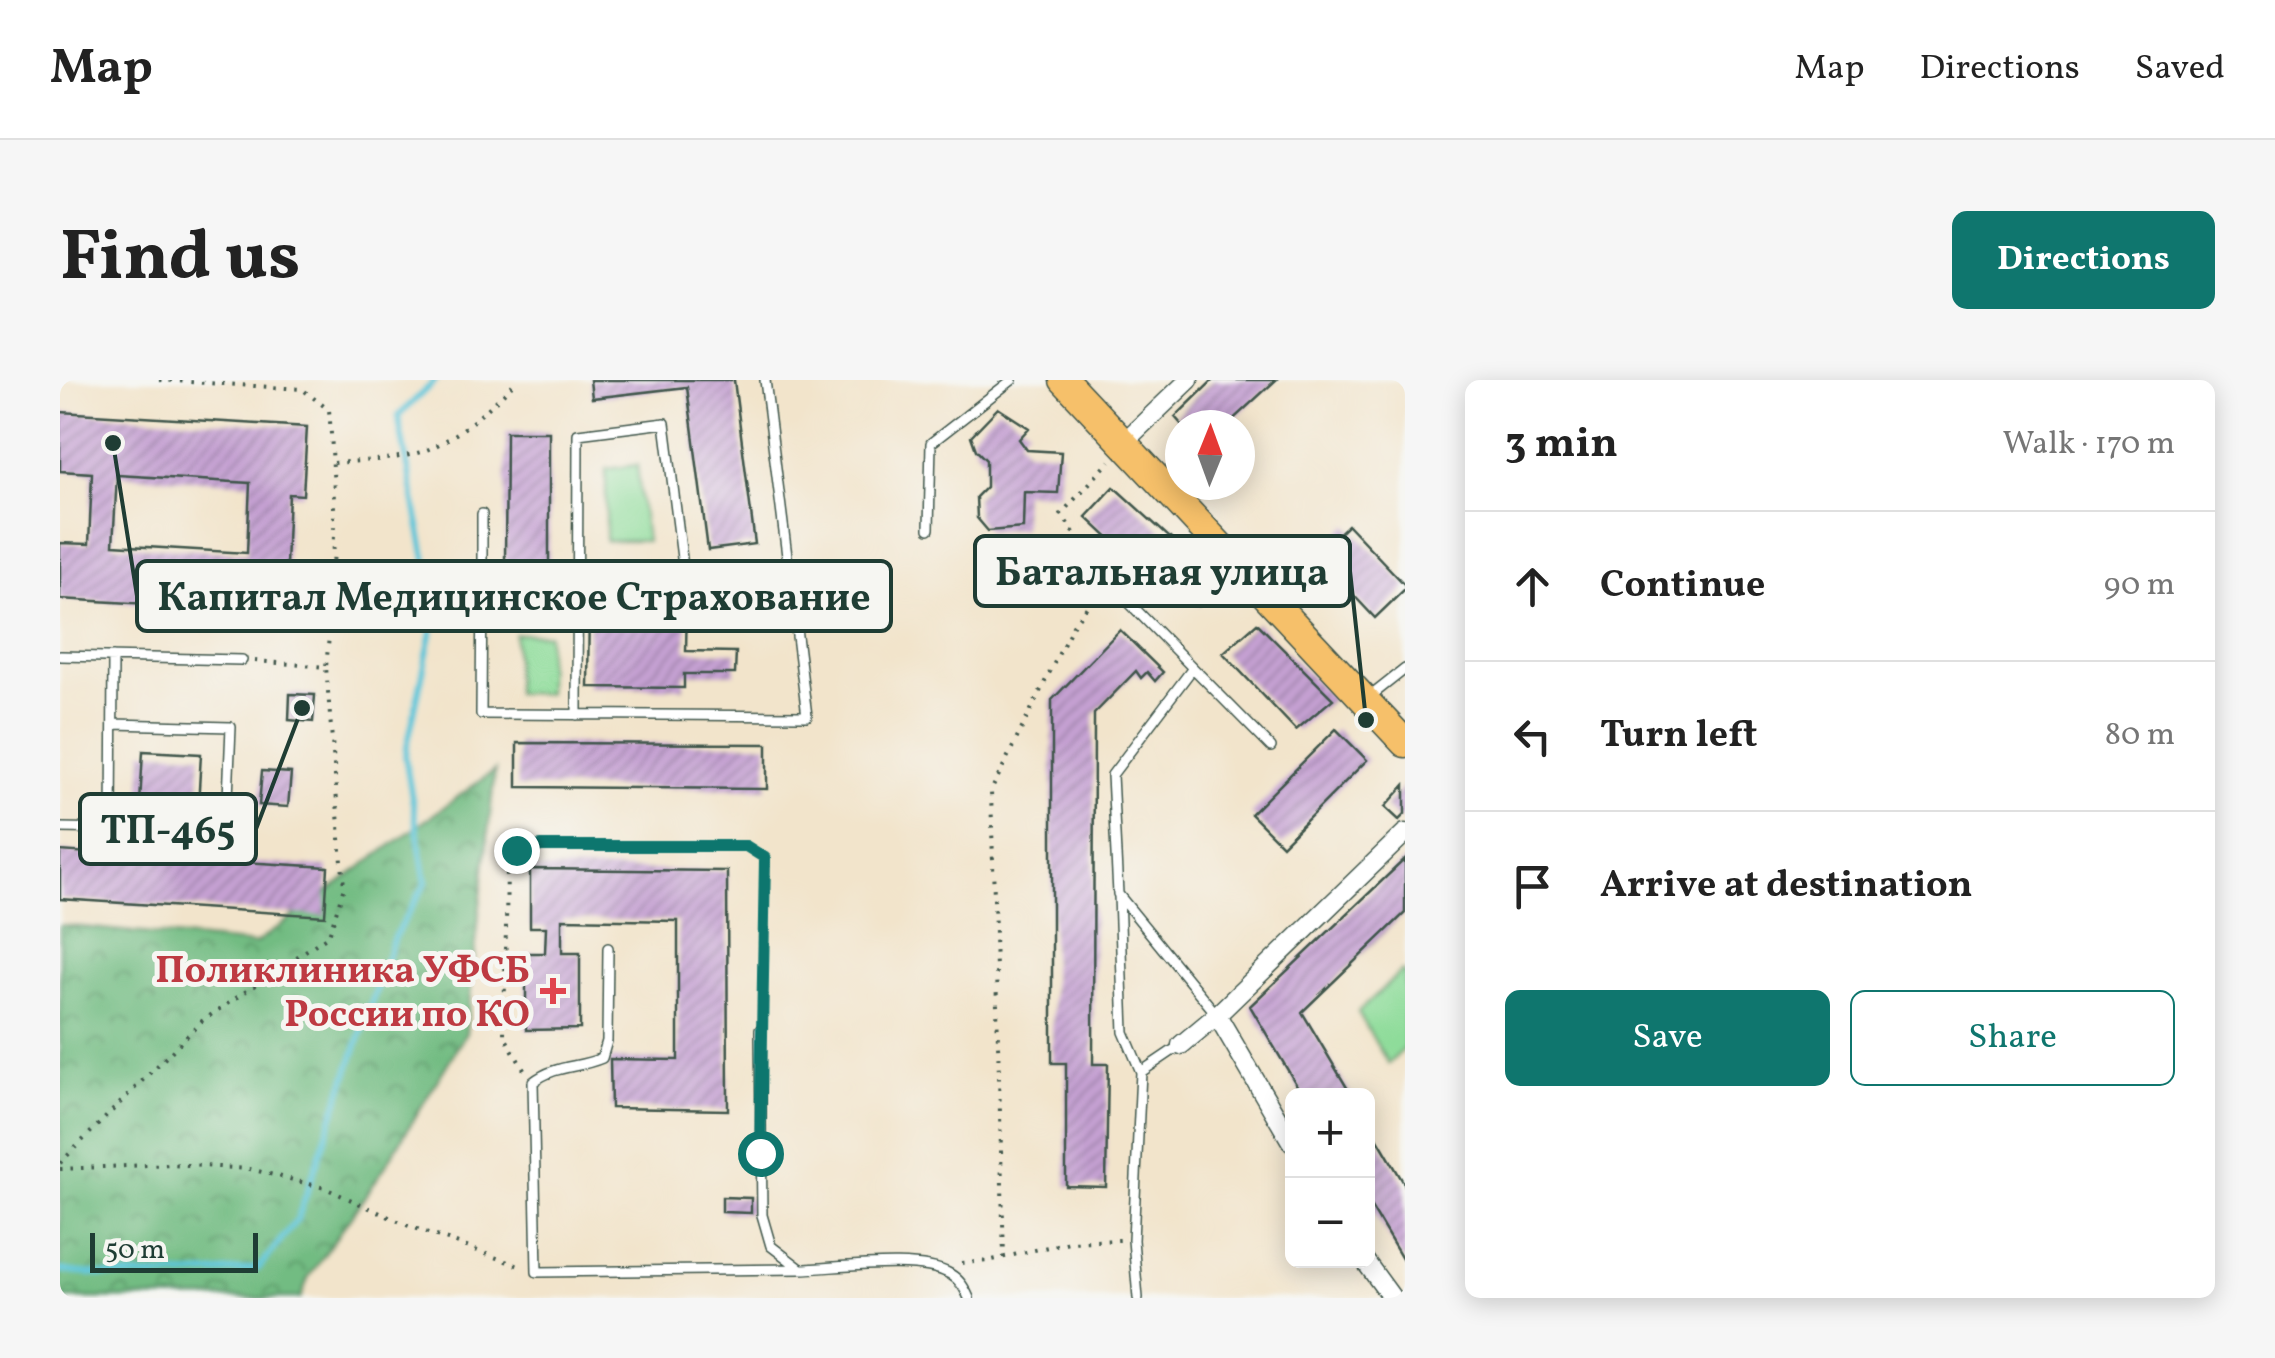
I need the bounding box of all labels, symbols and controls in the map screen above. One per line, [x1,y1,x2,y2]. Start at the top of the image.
text: Map [50,36,153,103]
text: Map [1794,45,1865,93]
text: Directions [1920,45,2080,93]
text: Saved [2135,45,2225,93]
text: Find us [60,211,300,309]
button: Directions [1952,211,2215,309]
north arrow [1165,410,1255,500]
text: 3 min [1505,416,1618,475]
text: Walk · 170 m [2003,423,2175,467]
callout: Батальная улица [975,536,1350,606]
text: Батальная улица [995,547,1329,603]
icon: ahead [1505,559,1560,614]
text: Continue [1600,560,1765,613]
callout: Капитал Медицинское Страхование [137,561,891,631]
text: 90 m [2104,564,2175,608]
text: Капитал Медицинское Страхование [157,572,871,628]
icon: left [1505,709,1560,764]
text: Turn left [1600,710,1757,763]
text: 80 m [2105,714,2175,758]
callout: ТП-465 [80,794,256,864]
text: ТП-465 [100,805,236,861]
route end [494,828,540,874]
icon: arrive [1505,859,1560,914]
text: Arrive at destination [1600,860,1973,913]
place label: Поликлиника УФСБ России по КО [155,946,530,1043]
marker: Поликлиника УФСБ России по КО [540,978,566,1004]
button: Save [1505,990,1830,1086]
button: Share [1850,990,2175,1086]
map controls [1285,1088,1375,1268]
button: + [1285,1088,1375,1178]
route start [738,1131,784,1177]
button: − [1285,1178,1375,1268]
scale bar [90,1228,258,1273]
text: 50 m [105,1231,165,1270]

